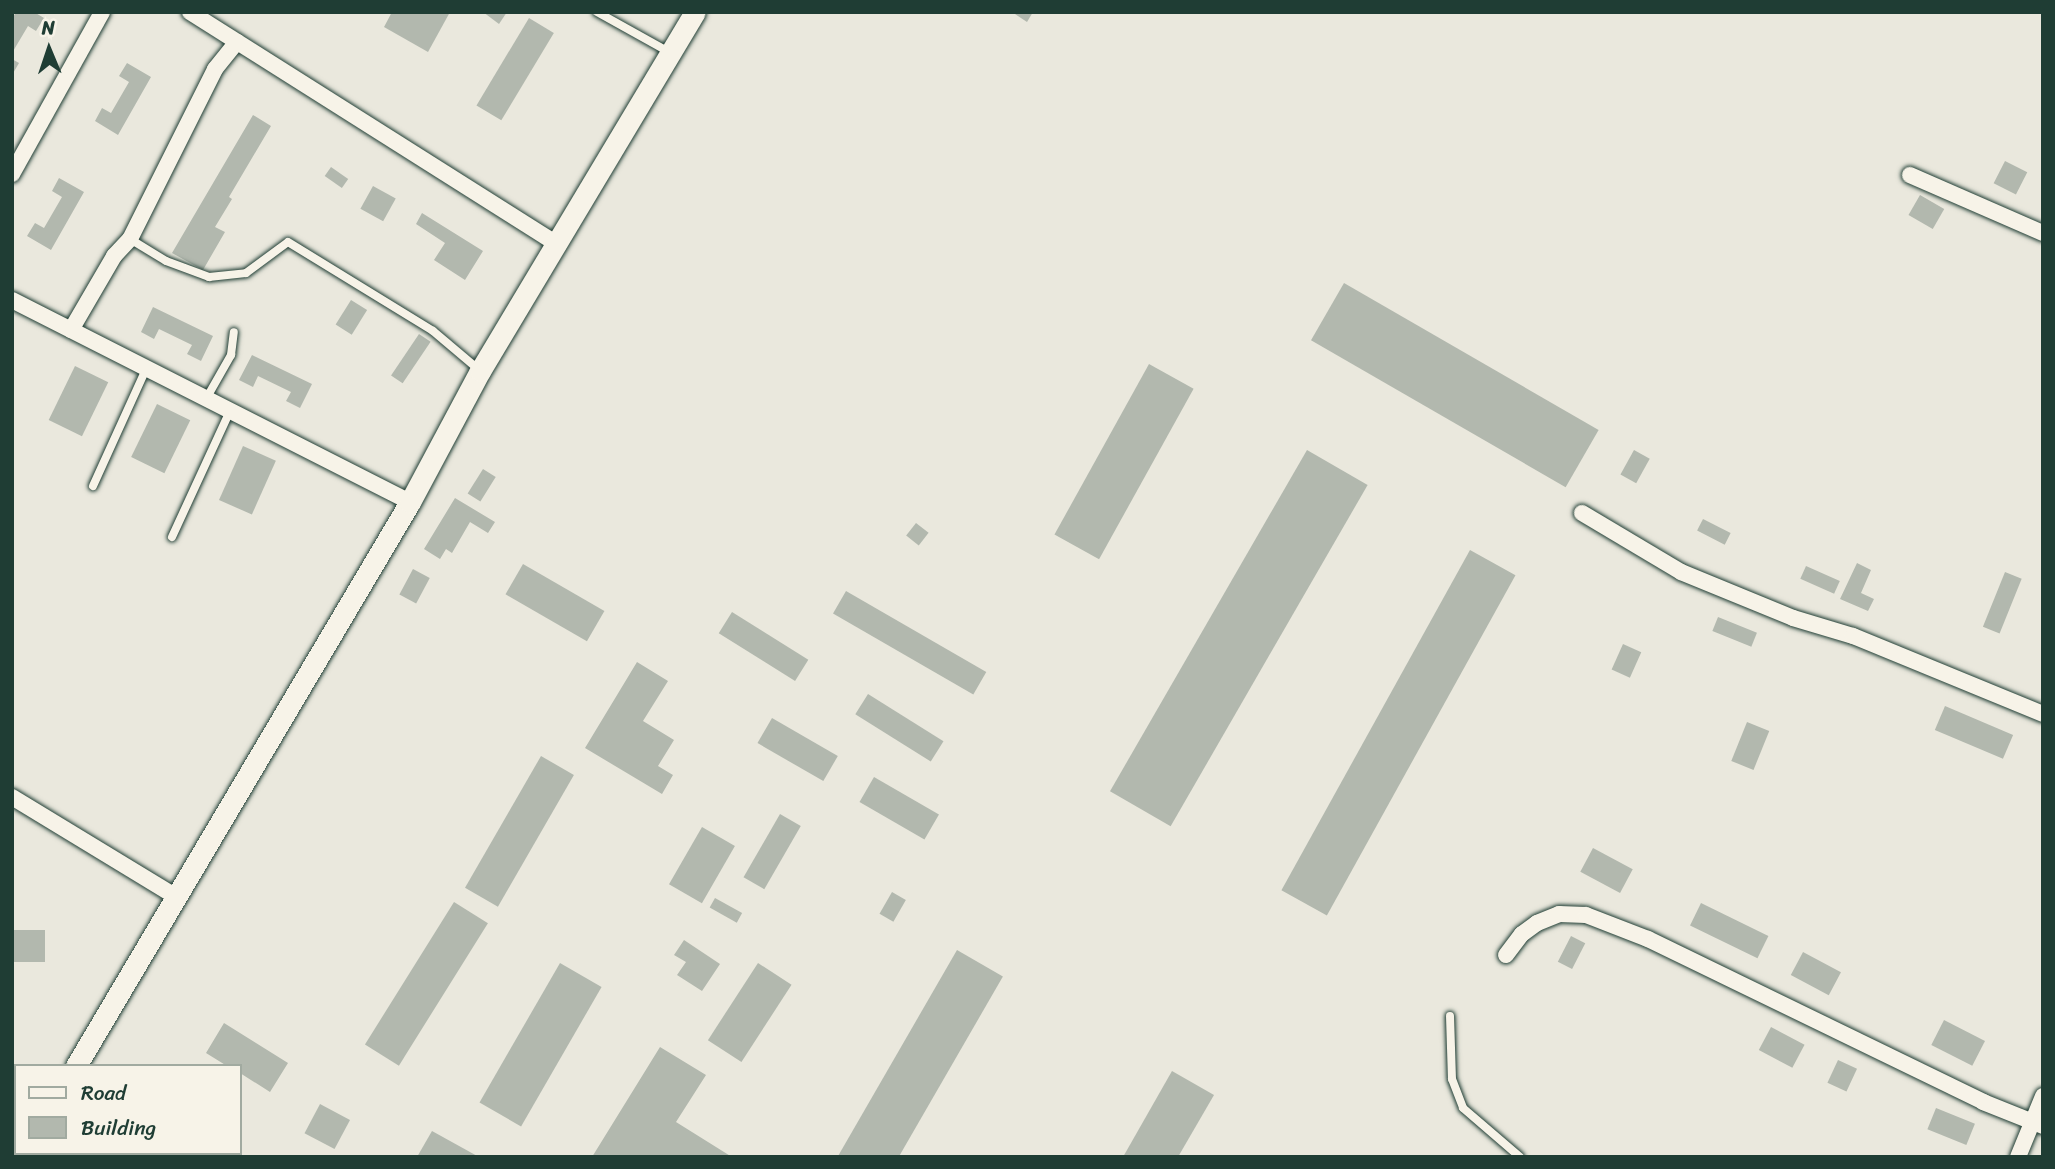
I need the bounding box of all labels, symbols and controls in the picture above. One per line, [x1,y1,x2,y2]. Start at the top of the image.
text: N [41,11,55,44]
north arrow [14,14,84,84]
legend [14,1064,242,1155]
text: Road [81,1074,126,1112]
text: Building [81,1109,156,1147]

